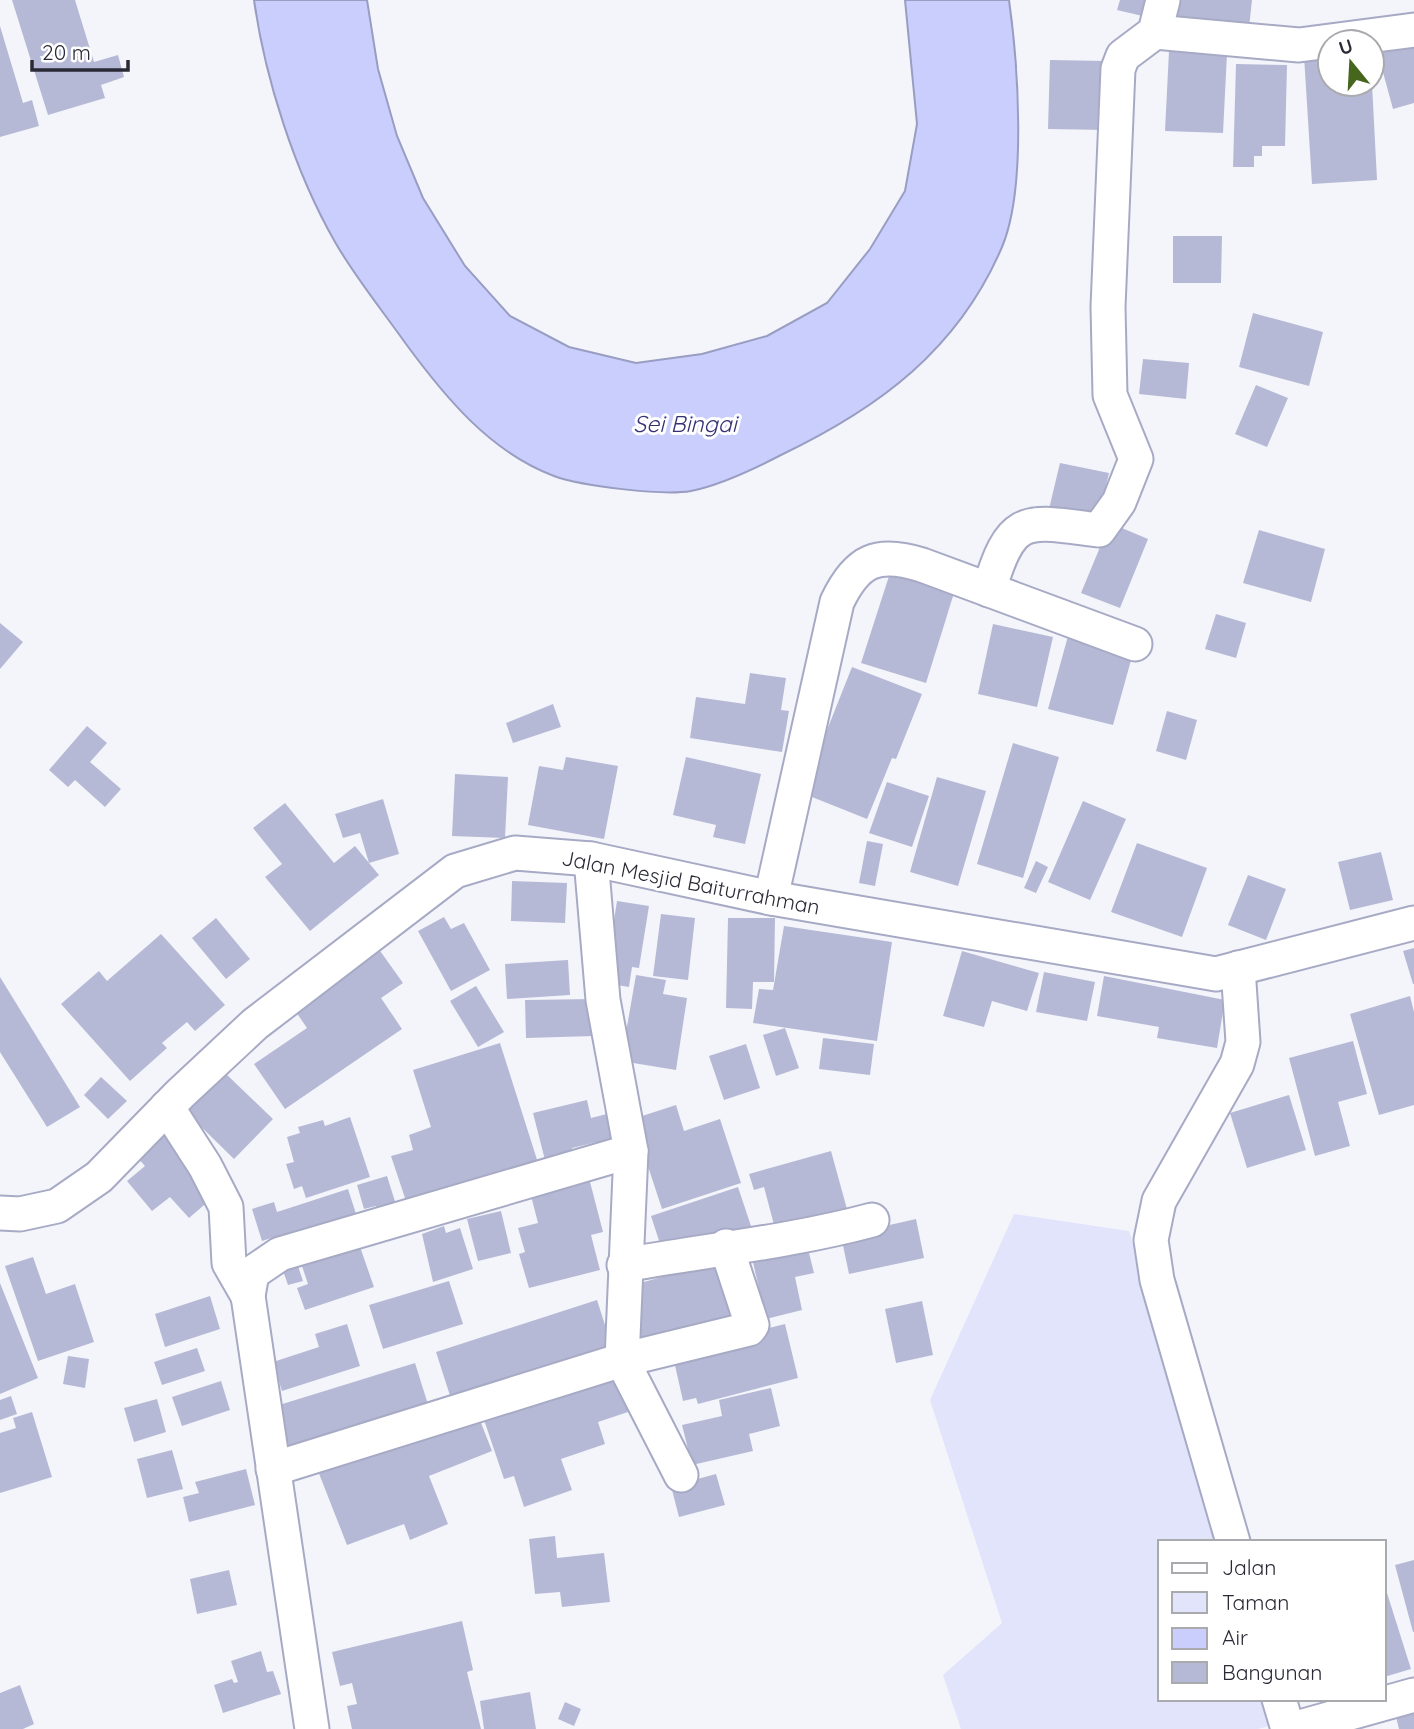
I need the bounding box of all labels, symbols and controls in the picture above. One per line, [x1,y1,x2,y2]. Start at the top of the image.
scale bar [32,28,128,72]
north arrow [1316,28,1386,98]
text: U [1336,33,1356,60]
text: 20 m [42,39,91,65]
water label: Sei Bingai [633,409,740,438]
street label: Jalan Mesjid Baiturrahman [560,844,822,920]
legend [1158,1540,1386,1701]
text: Jalan [1222,1554,1276,1580]
text: Taman [1222,1589,1289,1615]
text: Air [1222,1624,1248,1650]
text: Bangunan [1222,1659,1322,1685]

